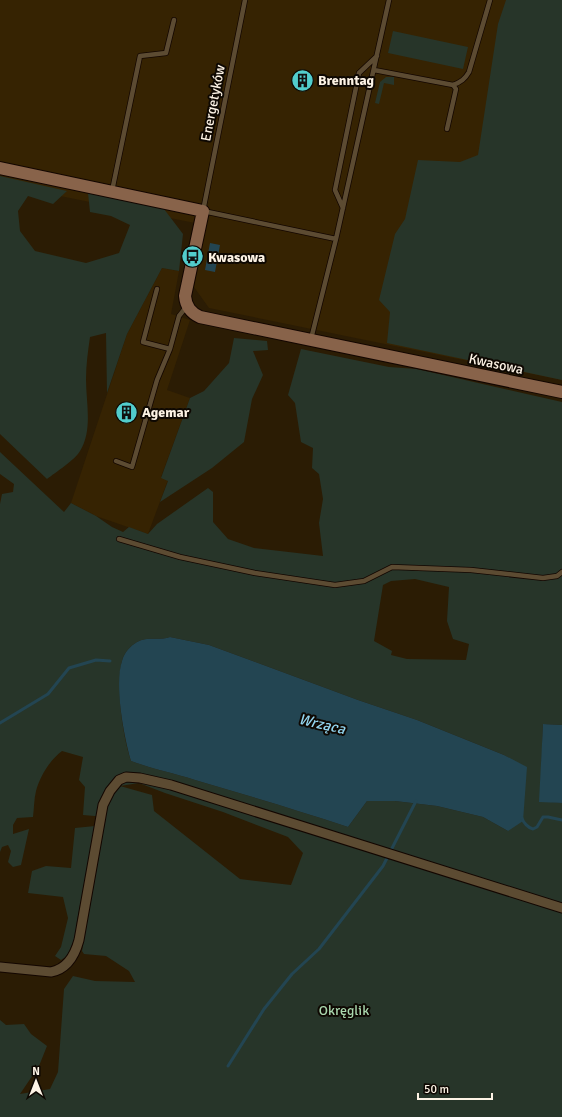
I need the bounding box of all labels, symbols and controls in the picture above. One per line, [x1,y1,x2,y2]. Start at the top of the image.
street label: Energetyków [197,63,229,143]
building icon: Brenntag [290,67,316,93]
place label: Brenntag [318,72,375,89]
bus stop icon: Kwasowa [180,244,206,270]
place label: Kwasowa [208,249,265,266]
street label: Kwasowa [467,350,525,378]
building icon: Agemar [113,399,139,425]
place label: Agemar [142,404,190,421]
water label: Wrząca [297,710,347,738]
park label: Okręglik [319,1002,369,1019]
north arrow [16,1061,56,1101]
text: N [32,1065,40,1078]
scale bar [418,1075,492,1101]
text: 50 m [424,1082,449,1097]

